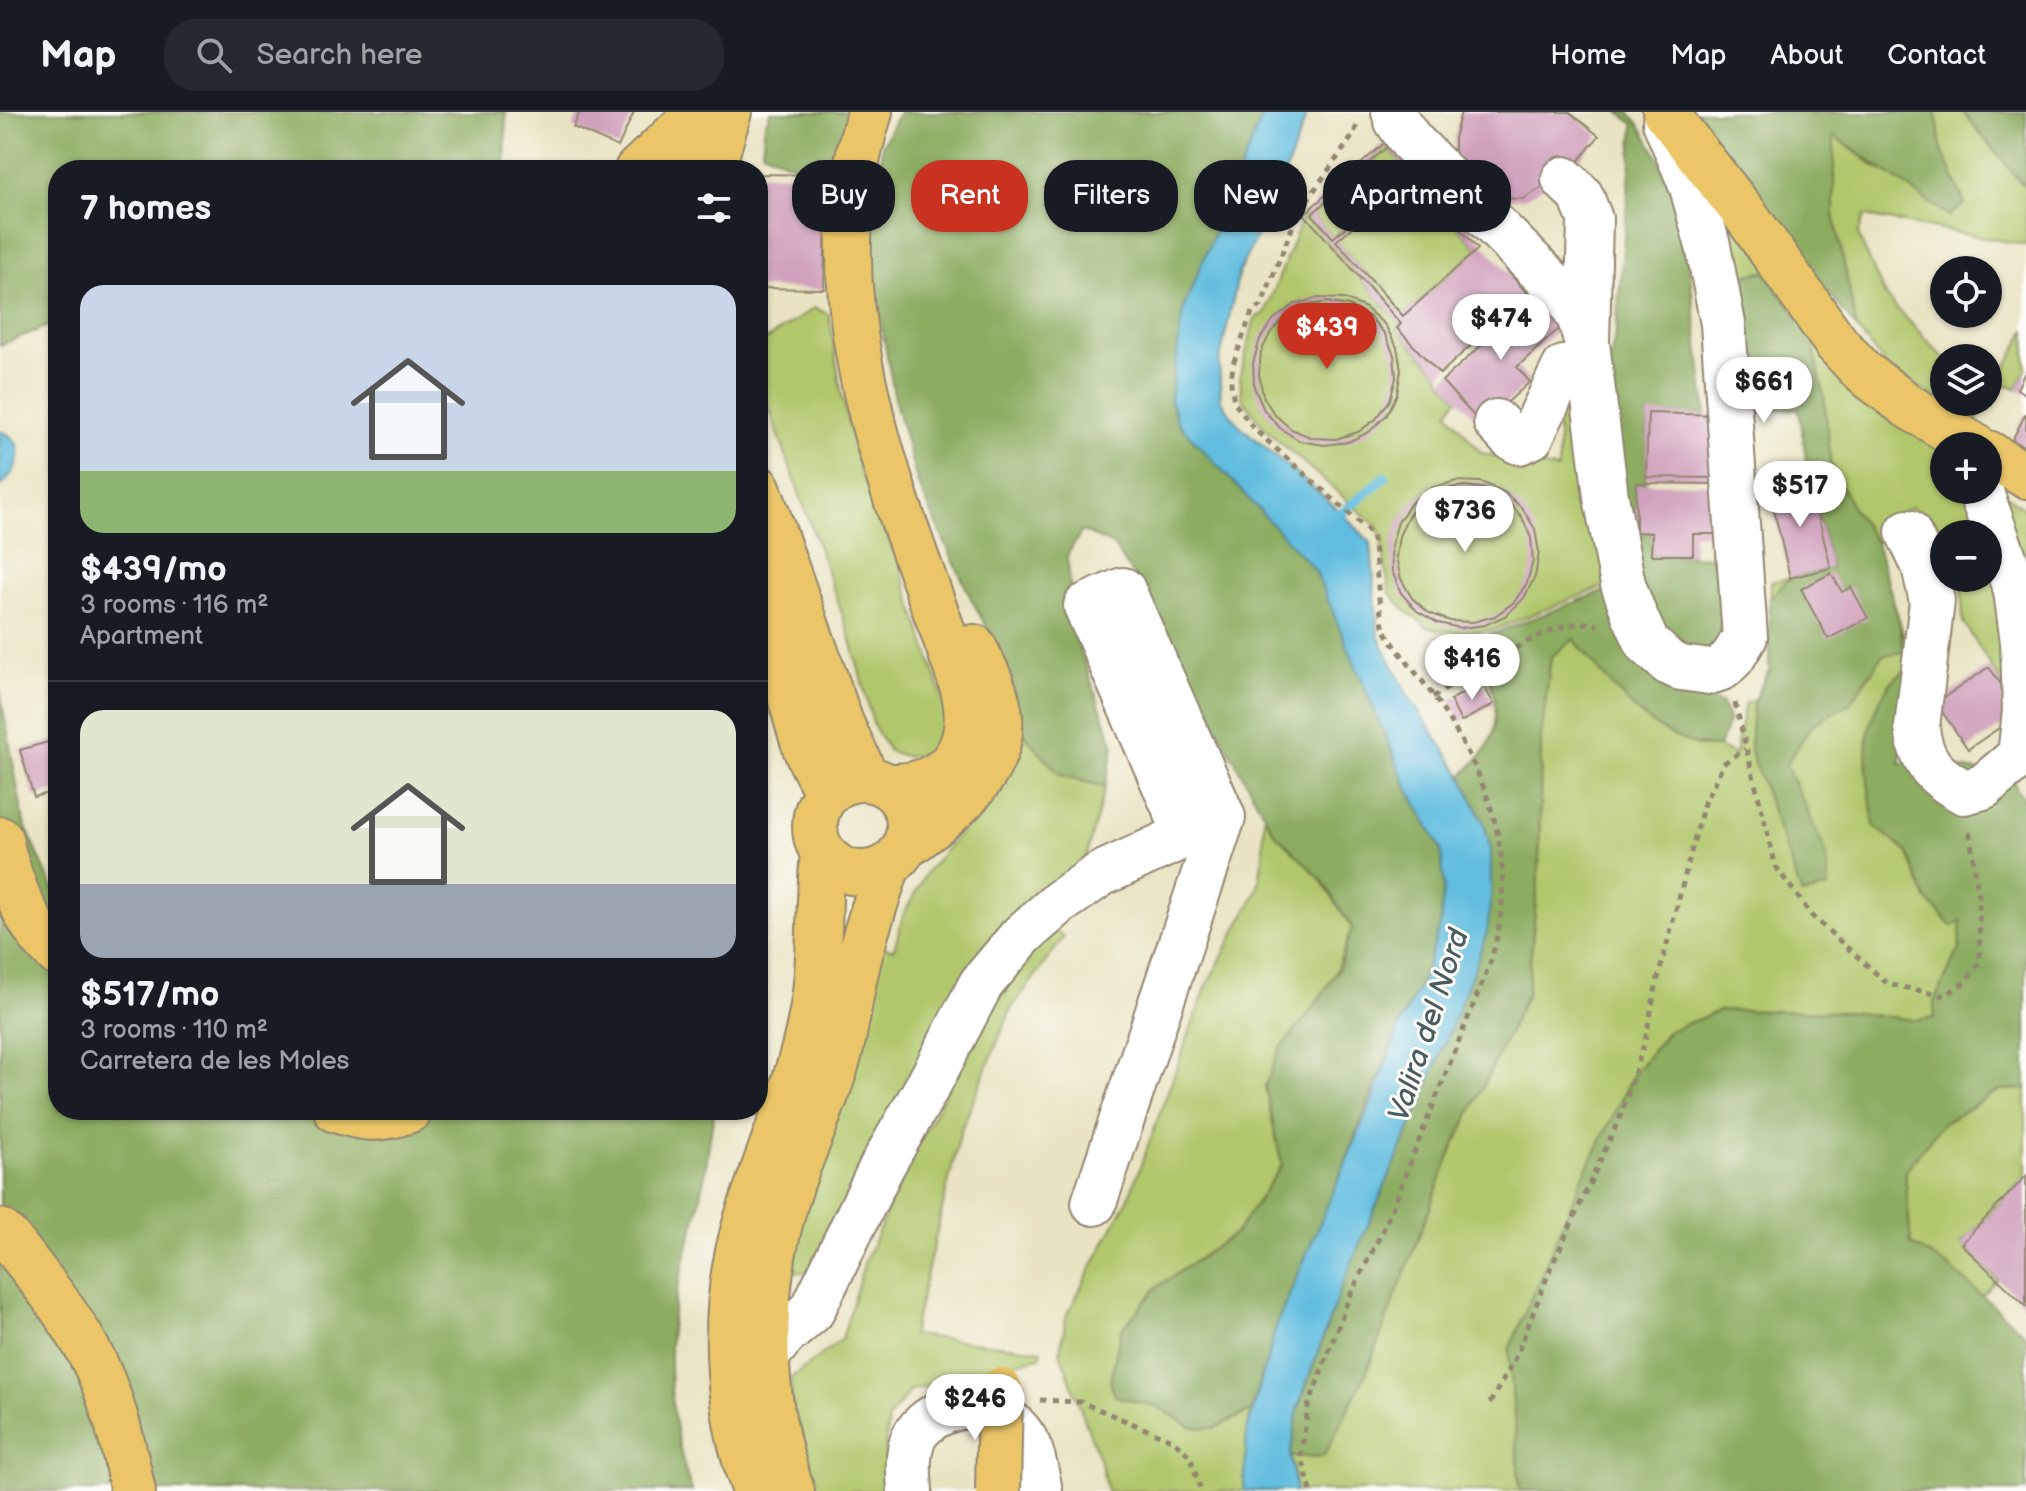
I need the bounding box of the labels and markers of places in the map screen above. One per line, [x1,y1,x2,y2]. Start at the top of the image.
pin: $474 [1454,294,1548,362]
pin: $439 [1280,303,1374,371]
pin: $661 [1717,357,1811,425]
pin: $517 [1753,461,1847,529]
pin: $736 [1418,486,1512,554]
pin: $416 [1425,634,1519,702]
pin: $246 [928,1374,1022,1442]

